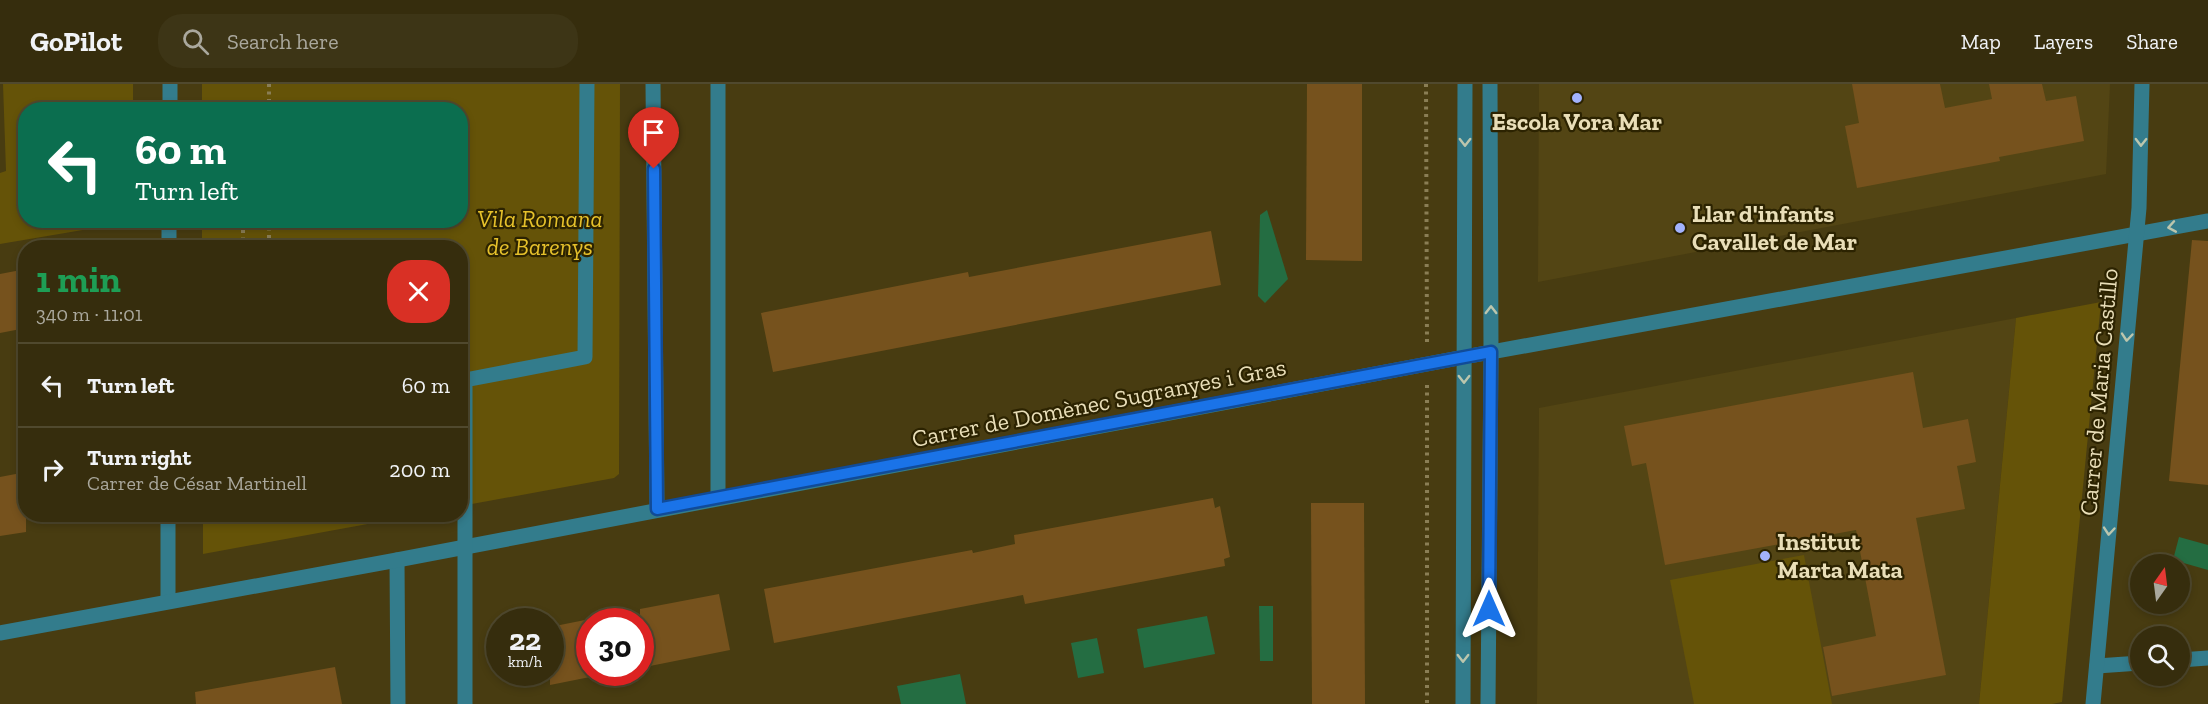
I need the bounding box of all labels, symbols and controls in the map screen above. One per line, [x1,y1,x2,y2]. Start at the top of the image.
search box [158,14,578,68]
text: GoPilot [30,25,122,58]
icon: search [179,25,212,58]
text: Search here [227,28,338,55]
text: Map [1961,29,2001,54]
text: Layers [2034,29,2093,54]
text: Share [2126,29,2178,54]
marker: Escola Vora Mar [1570,91,1584,105]
pin [628,107,679,169]
place label: Escola Vora Mar [1492,107,1663,136]
icon: arrive [637,116,670,149]
text: 60 m [135,124,226,175]
icon: left [36,126,114,204]
one-way arrow [1459,138,1471,147]
one-way arrow [2135,138,2147,147]
text: Turn left [135,175,238,207]
place label: Llar d'infants Cavallet de Mar [1692,199,1857,256]
park label: Vila Romana de Barenys [477,204,603,261]
one-way arrow [2168,220,2178,233]
marker: Llar d'infants Cavallet de Mar [1673,221,1687,235]
text: 1 min [36,258,121,301]
button: close [387,260,450,323]
street label: Carrer de Maria Castillo [2073,267,2124,517]
text: 340 m · 11:01 [36,302,142,326]
one-way arrow [1485,305,1497,314]
one-way arrow [2121,332,2134,341]
street label: Carrer de Domènec Sugranyes i Gras [909,352,1289,453]
icon: left [36,369,69,402]
text: Turn left [87,372,174,399]
text: 60 m [402,372,450,399]
one-way arrow [1458,375,1470,384]
text: Turn right [87,444,191,471]
icon: right [36,453,69,486]
text: 200 m [389,456,450,483]
text: Carrer de César Martinell [87,471,307,495]
place label: Institut Marta Mata [1777,527,1903,584]
one-way arrow [2103,527,2116,536]
marker: Institut Marta Mata [1758,549,1772,563]
north arrow [2130,554,2190,614]
map controls [2130,554,2190,686]
position arrow [1457,577,1521,641]
speed limit sign: 30 [576,608,654,686]
text: 22 [509,622,541,658]
button: search [2130,626,2190,686]
text: km/h [508,653,542,671]
one-way arrow [1457,654,1469,663]

